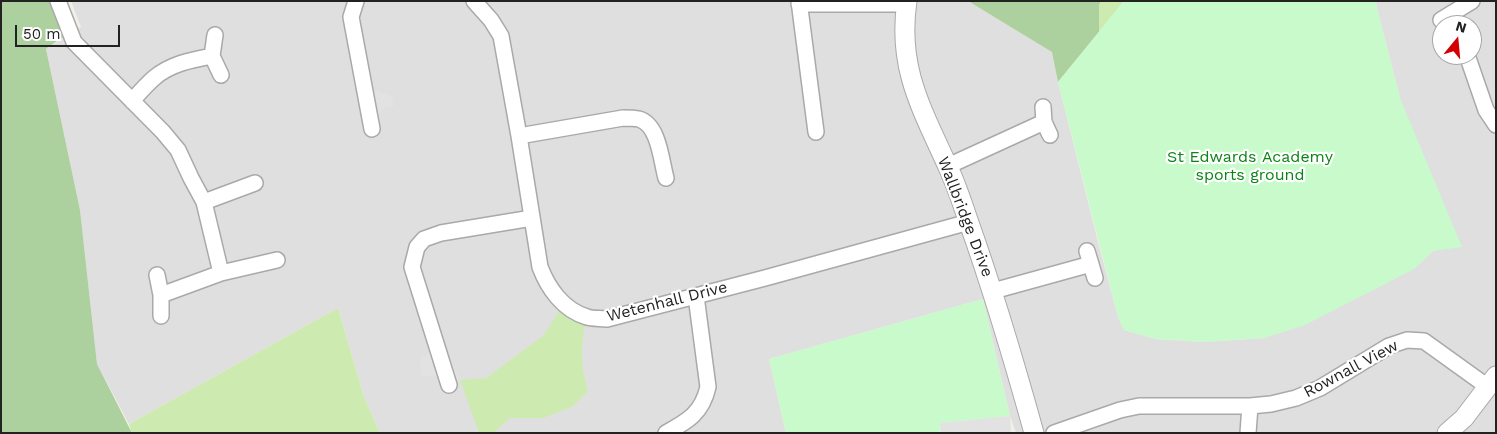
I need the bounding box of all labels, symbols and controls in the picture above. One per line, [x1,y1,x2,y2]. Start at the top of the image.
scale bar [18,15,122,47]
north arrow [1432,15,1482,65]
text: N [1454,17,1468,36]
text: 50 m [23,25,60,43]
park label: St Edwards Academy sports ground [1167,147,1333,185]
street label: Wallbridge Drive [933,154,997,280]
street label: Wetenhall Drive [605,278,729,326]
street label: Rownall View [1300,336,1402,402]

